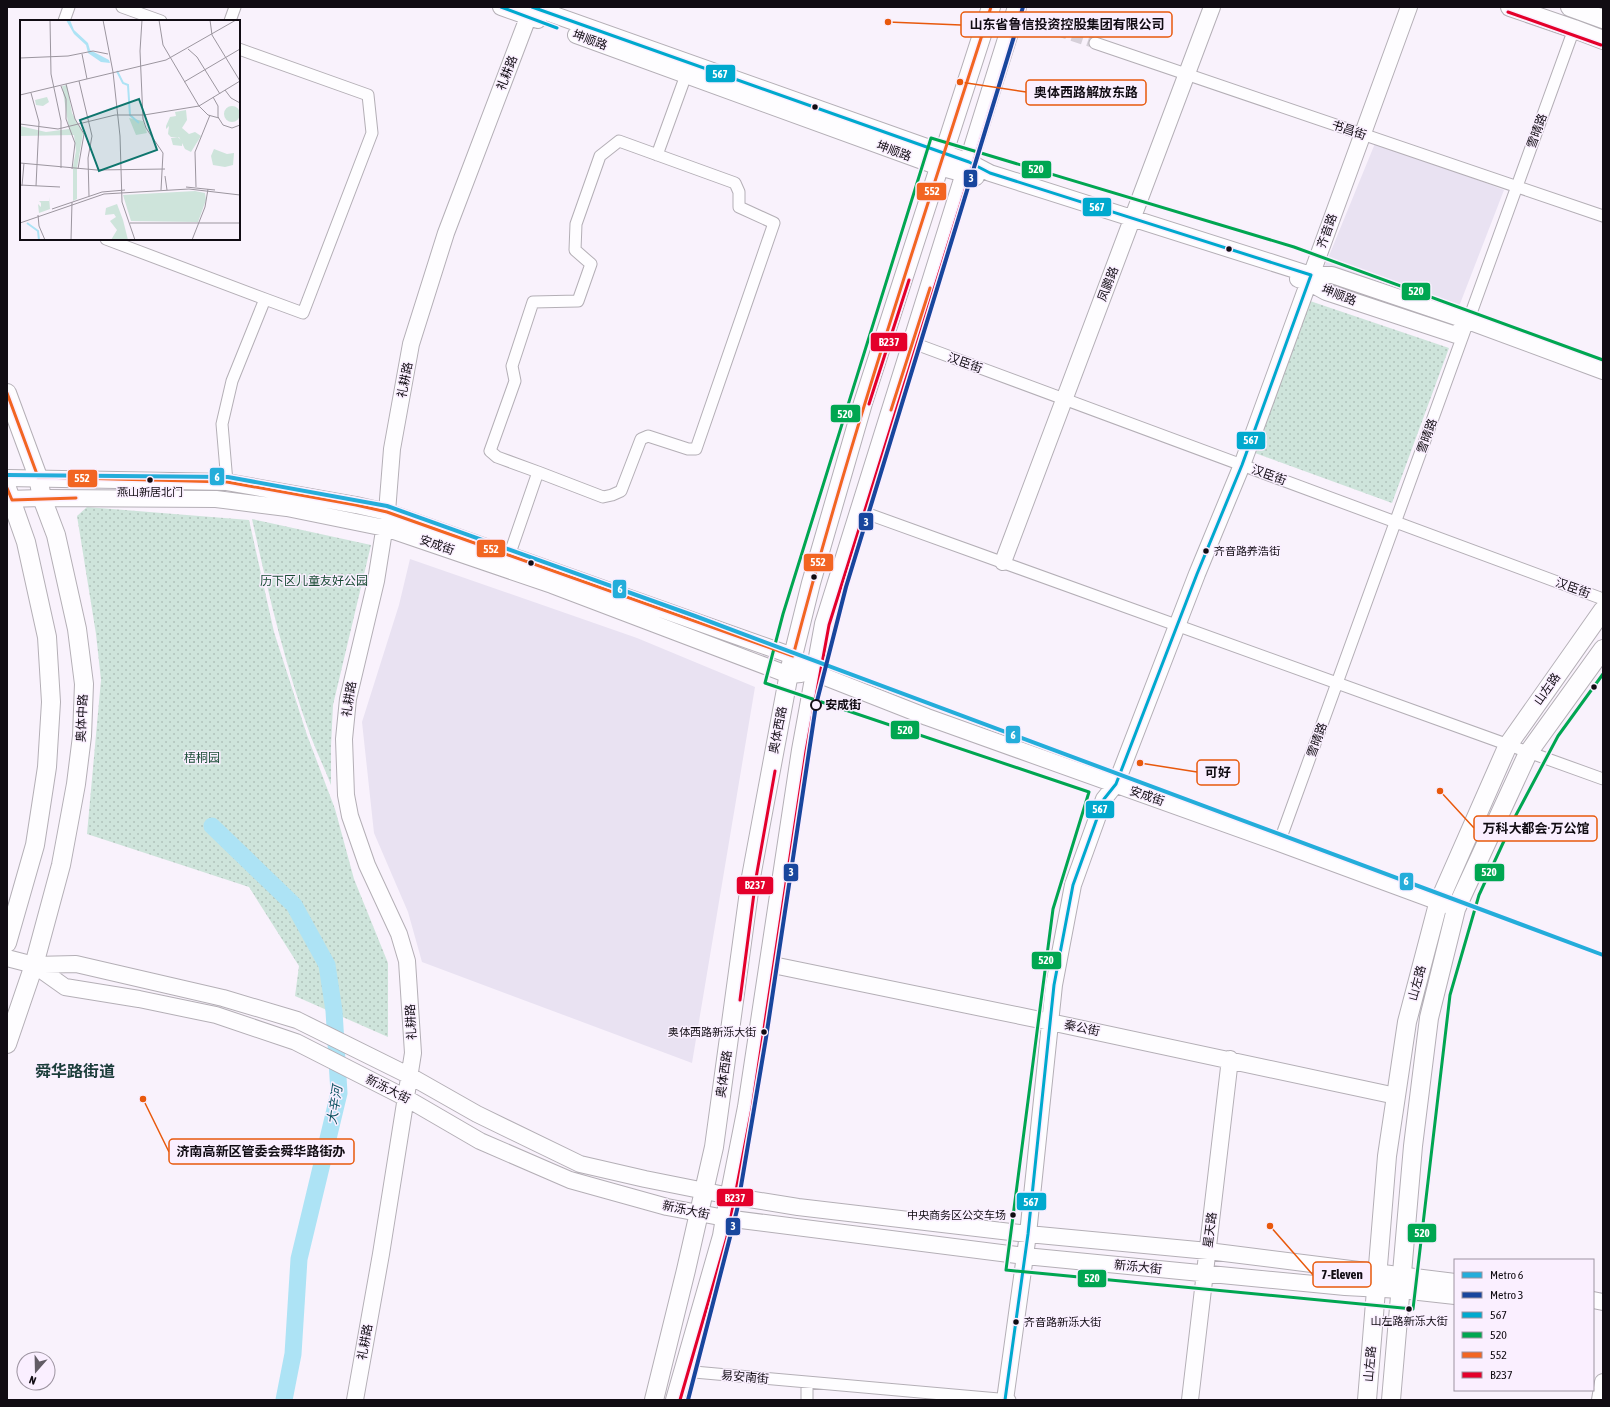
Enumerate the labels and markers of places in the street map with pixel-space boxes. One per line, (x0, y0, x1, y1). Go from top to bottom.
callout: 山东省鲁信投资控股集团有限公司 (961, 12, 1172, 37)
callout: 奥体西路解放东路 (1026, 80, 1146, 105)
unlabelled marker (810, 102, 820, 112)
unlabelled marker (1224, 244, 1234, 254)
marker: 燕山新居北门 (145, 475, 155, 485)
place label: 燕山新居北门 (117, 486, 183, 498)
place label: 齐音路养浩街 (1214, 545, 1280, 557)
marker: 齐音路养浩街 (1201, 546, 1211, 556)
unlabelled marker (526, 558, 536, 568)
unlabelled marker (809, 572, 819, 582)
unlabelled marker (1589, 682, 1599, 692)
place label: 安成街 (825, 698, 861, 712)
marker: 安成街 (810, 699, 822, 711)
callout: 可好 (1197, 760, 1239, 785)
callout: 万科大都会·万公馆 (1474, 816, 1597, 841)
place label: 奥体西路新泺大街 (668, 1026, 756, 1038)
marker: 奥体西路新泺大街 (759, 1027, 769, 1037)
callout: 济南高新区管委会舜华路街办 (169, 1139, 354, 1164)
place label: 中央商务区公交车场 (907, 1209, 1006, 1221)
marker: 中央商务区公交车场 (1008, 1210, 1018, 1220)
callout: 7-Eleven (1313, 1262, 1371, 1287)
marker: 山左路新泺大街 (1404, 1304, 1414, 1314)
place label: 山左路新泺大街 (1371, 1315, 1448, 1327)
place label: 齐音路新泺大街 (1024, 1316, 1101, 1328)
marker: 齐音路新泺大街 (1011, 1317, 1021, 1327)

